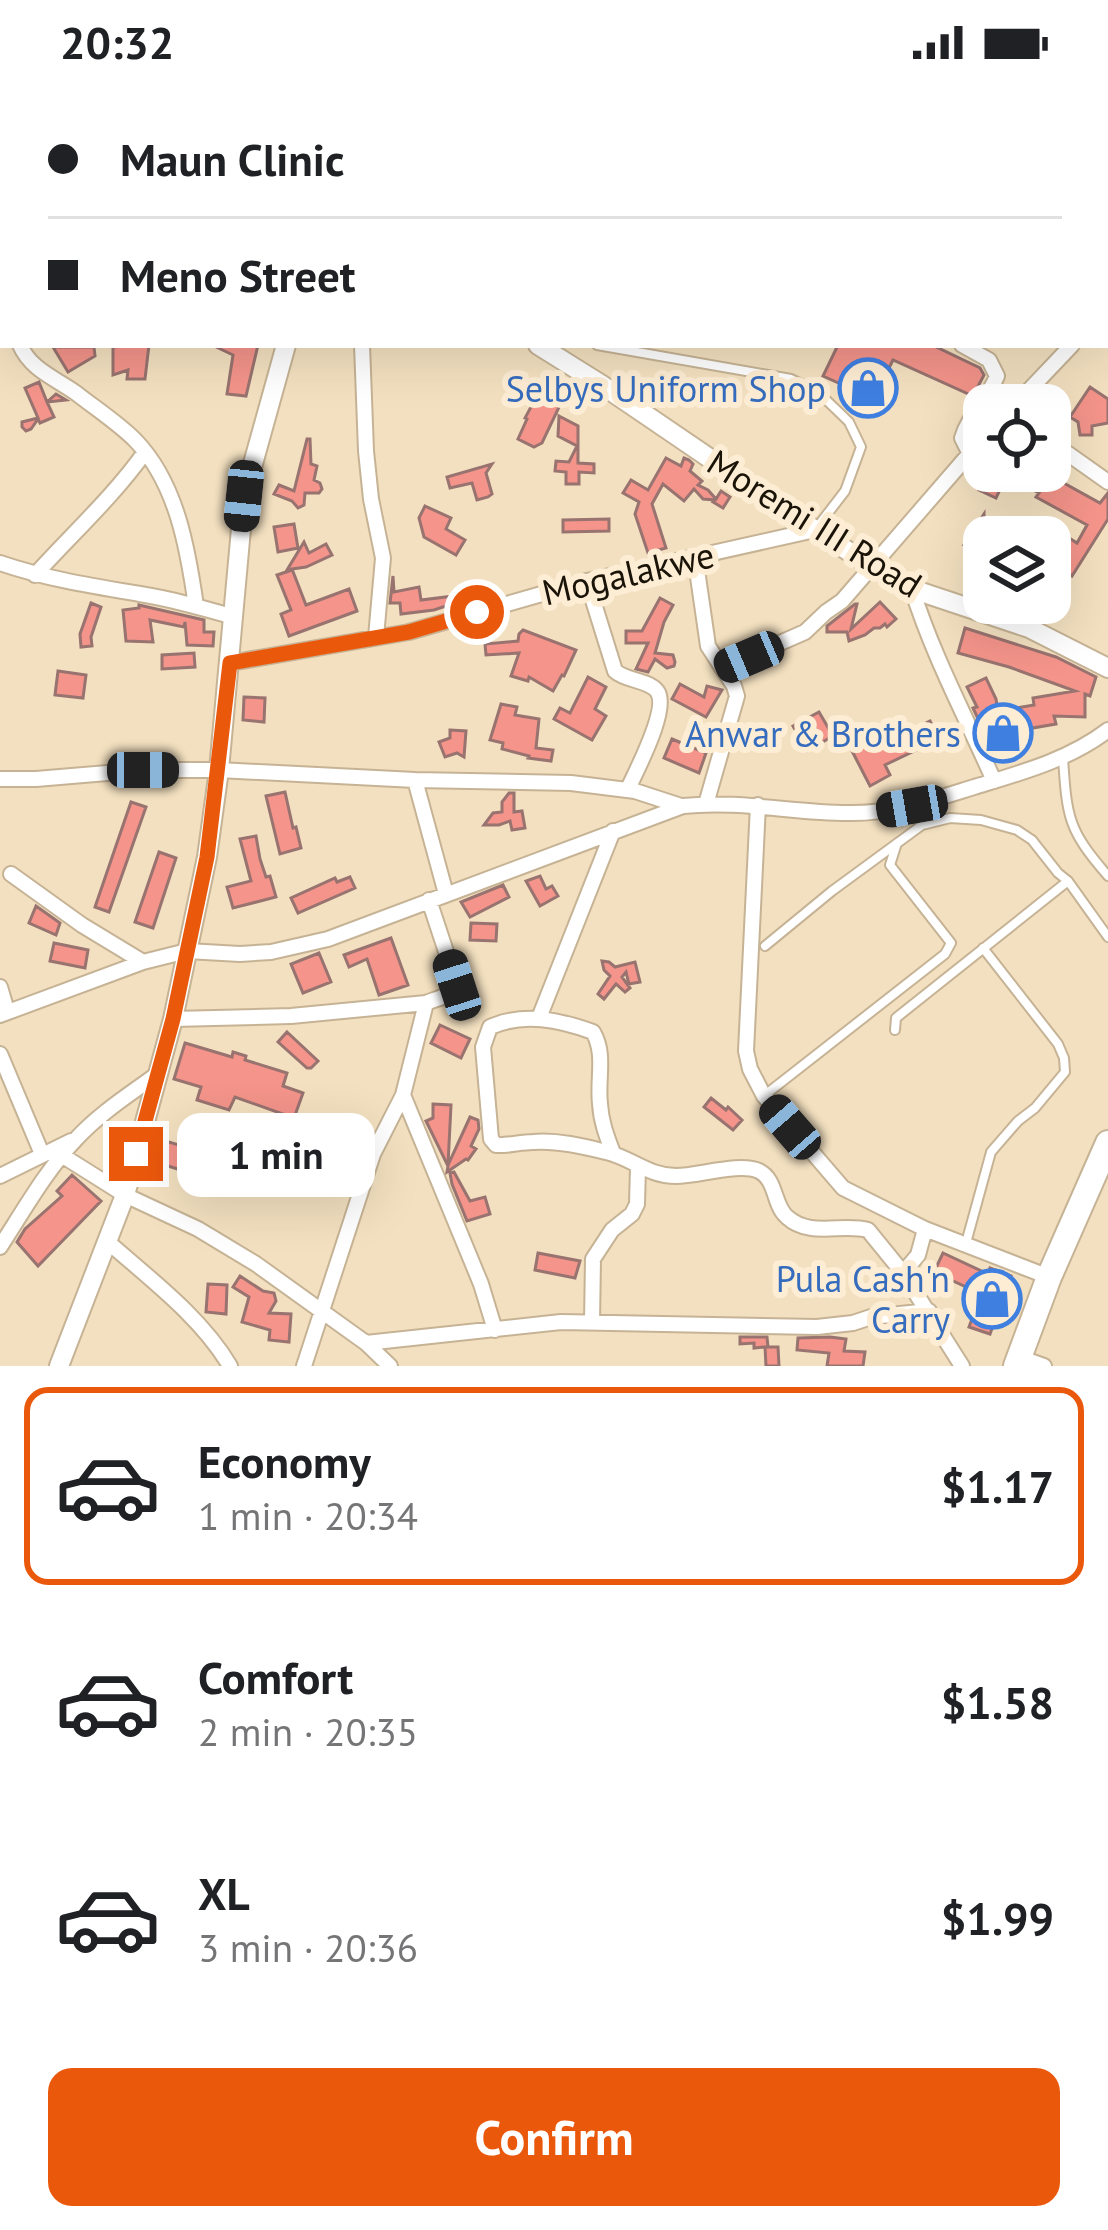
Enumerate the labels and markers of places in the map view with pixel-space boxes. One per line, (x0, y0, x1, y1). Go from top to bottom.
shop icon: Selbys Uniform Shop (837, 357, 899, 419)
place label: Selbys Uniform Shop (506, 365, 826, 412)
shop icon: Anwar & Brothers (972, 702, 1034, 764)
place label: Anwar & Brothers (685, 710, 961, 757)
place label: Pula Cash'n Carry (776, 1255, 950, 1343)
shop icon: Pula Cash'n Carry (961, 1268, 1023, 1330)

